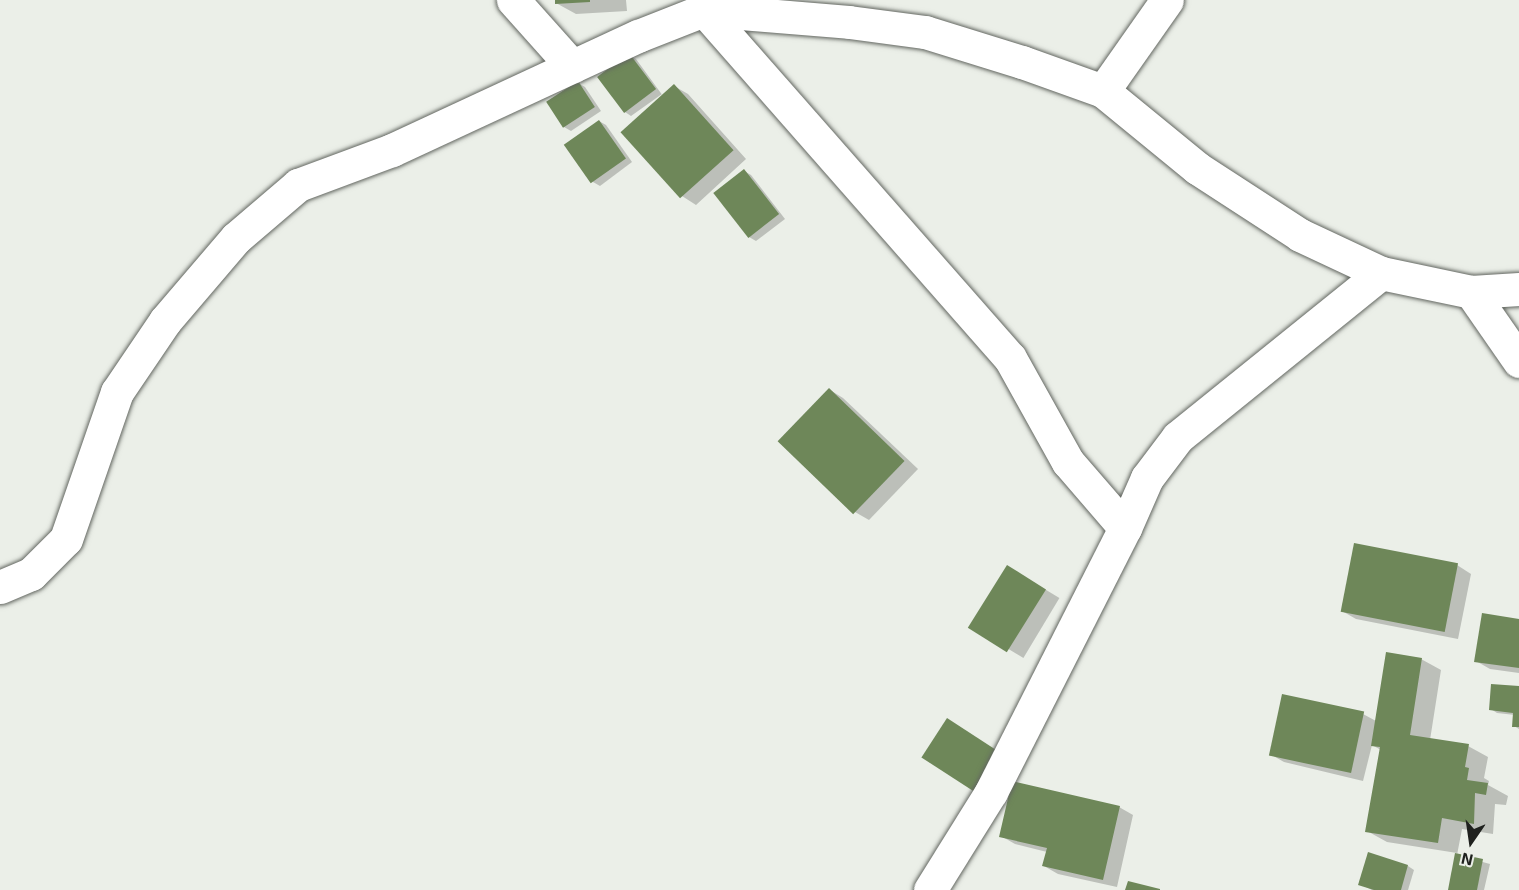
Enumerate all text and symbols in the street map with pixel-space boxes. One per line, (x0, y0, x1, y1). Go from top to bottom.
north arrow (1441, 812, 1501, 872)
text: N (1459, 849, 1475, 871)

